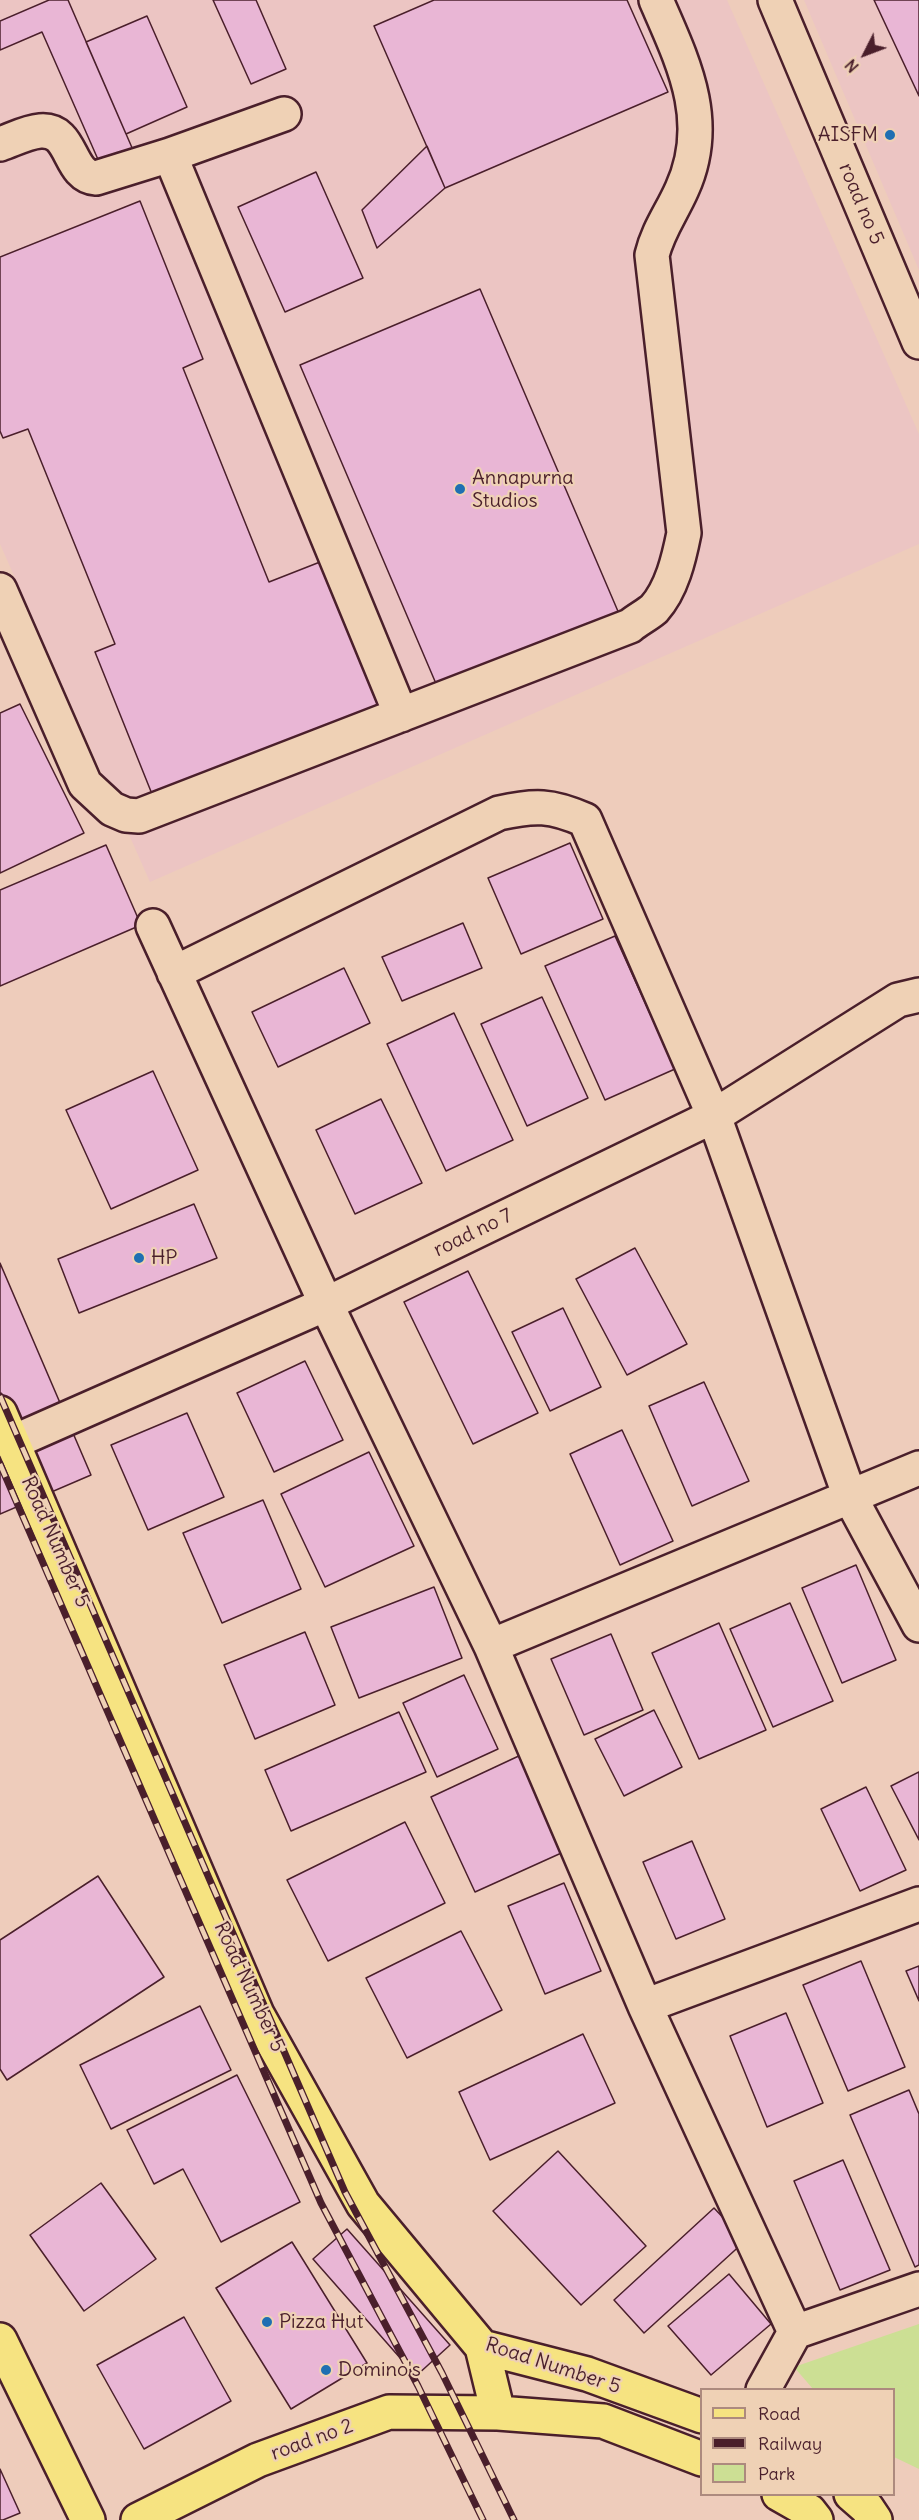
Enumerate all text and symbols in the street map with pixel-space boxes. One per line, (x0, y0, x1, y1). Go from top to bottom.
north arrow (835, 24, 895, 84)
text: N (840, 55, 863, 77)
place label: AISFM (818, 123, 878, 147)
marker: AISFM (883, 128, 897, 142)
street label: road no 5 (833, 160, 889, 248)
place label: Annapurna Studios (472, 466, 574, 513)
marker: Annapurna Studios (453, 482, 467, 496)
street label: road no 7 (430, 1204, 516, 1262)
place label: HP (151, 1246, 177, 1270)
marker: HP (132, 1251, 146, 1265)
street label: Road Number 5 (15, 1473, 95, 1611)
street label: Road Number 5 (208, 1918, 290, 2056)
place label: Pizza Hut (279, 2310, 363, 2334)
marker: Pizza Hut (260, 2315, 274, 2329)
street label: Road Number 5 (482, 2333, 624, 2399)
place label: Domino's (338, 2358, 421, 2382)
marker: Domino's (319, 2363, 333, 2377)
legend (700, 2388, 895, 2496)
text: Road (758, 2402, 800, 2425)
street label: road no 2 (268, 2414, 356, 2466)
text: Railway (758, 2432, 822, 2455)
text: Park (758, 2462, 795, 2485)

